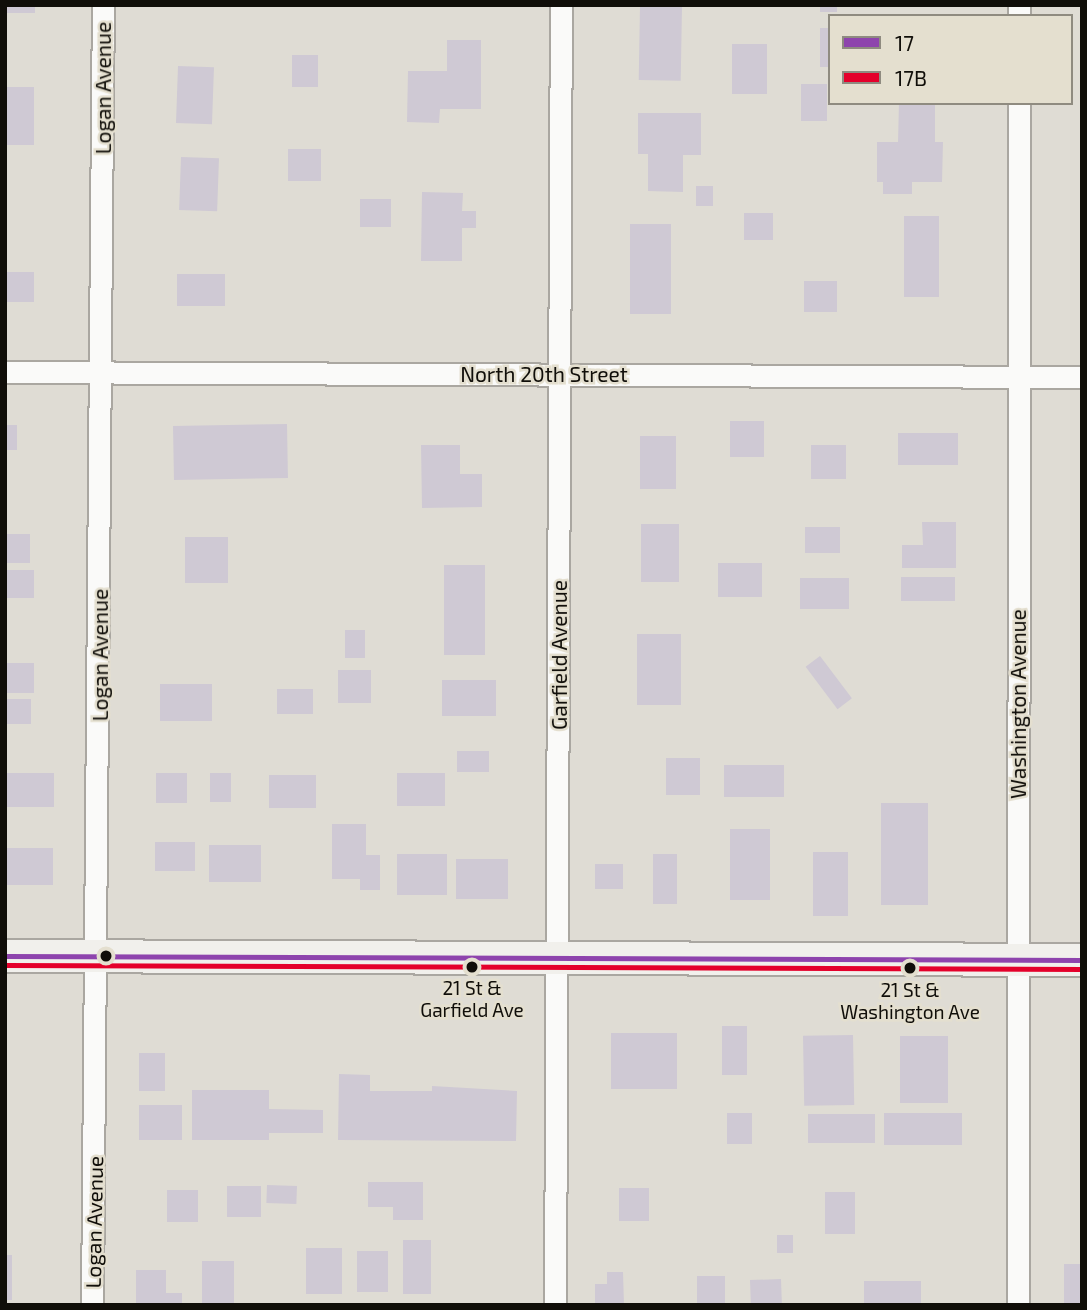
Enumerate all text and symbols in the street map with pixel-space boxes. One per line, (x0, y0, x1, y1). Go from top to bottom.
legend (828, 14, 1073, 105)
street label: Logan Avenue (90, 21, 116, 155)
text: 17 (895, 30, 914, 55)
text: 17B (895, 65, 927, 90)
street label: North 20th Street (460, 361, 628, 387)
street label: Garfield Avenue (546, 580, 572, 730)
street label: Logan Avenue (87, 588, 113, 722)
street label: Washington Avenue (1005, 609, 1031, 799)
unlabelled marker (99, 949, 113, 963)
marker: 21 St & Garfield Ave (465, 960, 479, 974)
marker: 21 St & Washington Ave (903, 961, 917, 975)
place label: 21 St & Garfield Ave (420, 977, 524, 1021)
place label: 21 St & Washington Ave (840, 979, 980, 1023)
street label: Logan Avenue (80, 1155, 108, 1289)

